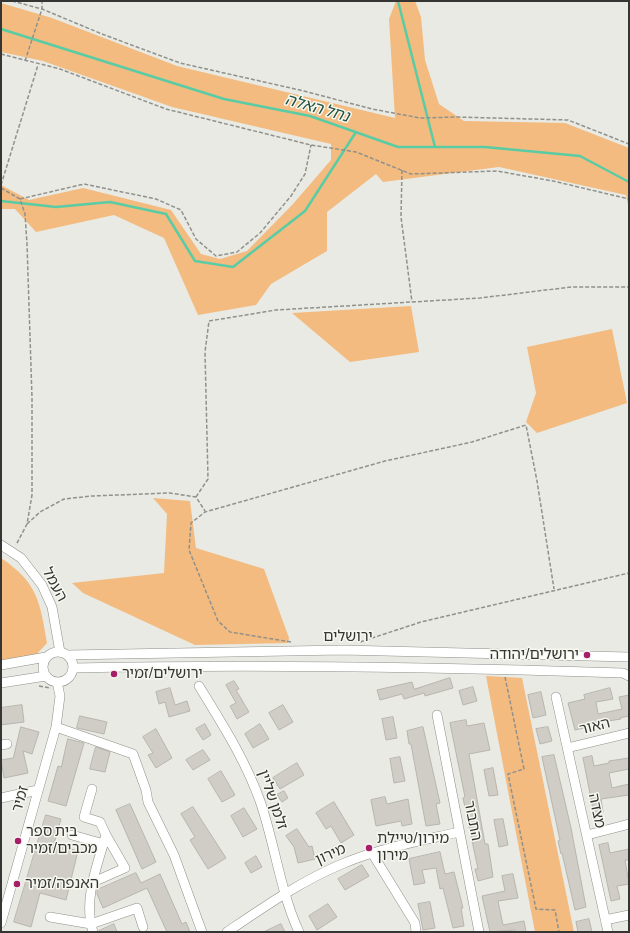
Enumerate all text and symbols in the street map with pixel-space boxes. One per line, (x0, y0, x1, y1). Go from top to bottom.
water label: נחל האלה (283, 91, 351, 127)
street label: העמל (38, 565, 70, 605)
street label: ירושלים (323, 628, 373, 646)
place label: ירושלים/יהודה (490, 646, 579, 664)
marker: ירושלים/יהודה (582, 650, 592, 660)
place label: ירושלים/זמיר (122, 665, 203, 683)
marker: ירושלים/זמיר (109, 669, 119, 679)
street label: האור (578, 715, 612, 739)
street label: זלמן שליין (253, 767, 291, 833)
street label: זמיר (9, 784, 33, 814)
street label: מצדה (584, 792, 608, 830)
street label: התבור (459, 799, 485, 843)
place label: בית ספר מכבים/זמיר (26, 823, 97, 858)
place label: מירון/טיילת מירון (377, 830, 449, 865)
marker: בית ספר מכבים/זמיר (13, 836, 23, 846)
street label: מירון (313, 840, 349, 870)
marker: מירון/טיילת מירון (364, 843, 374, 853)
place label: האנפה/זמיר (25, 875, 99, 893)
marker: האנפה/זמיר (12, 879, 22, 889)

